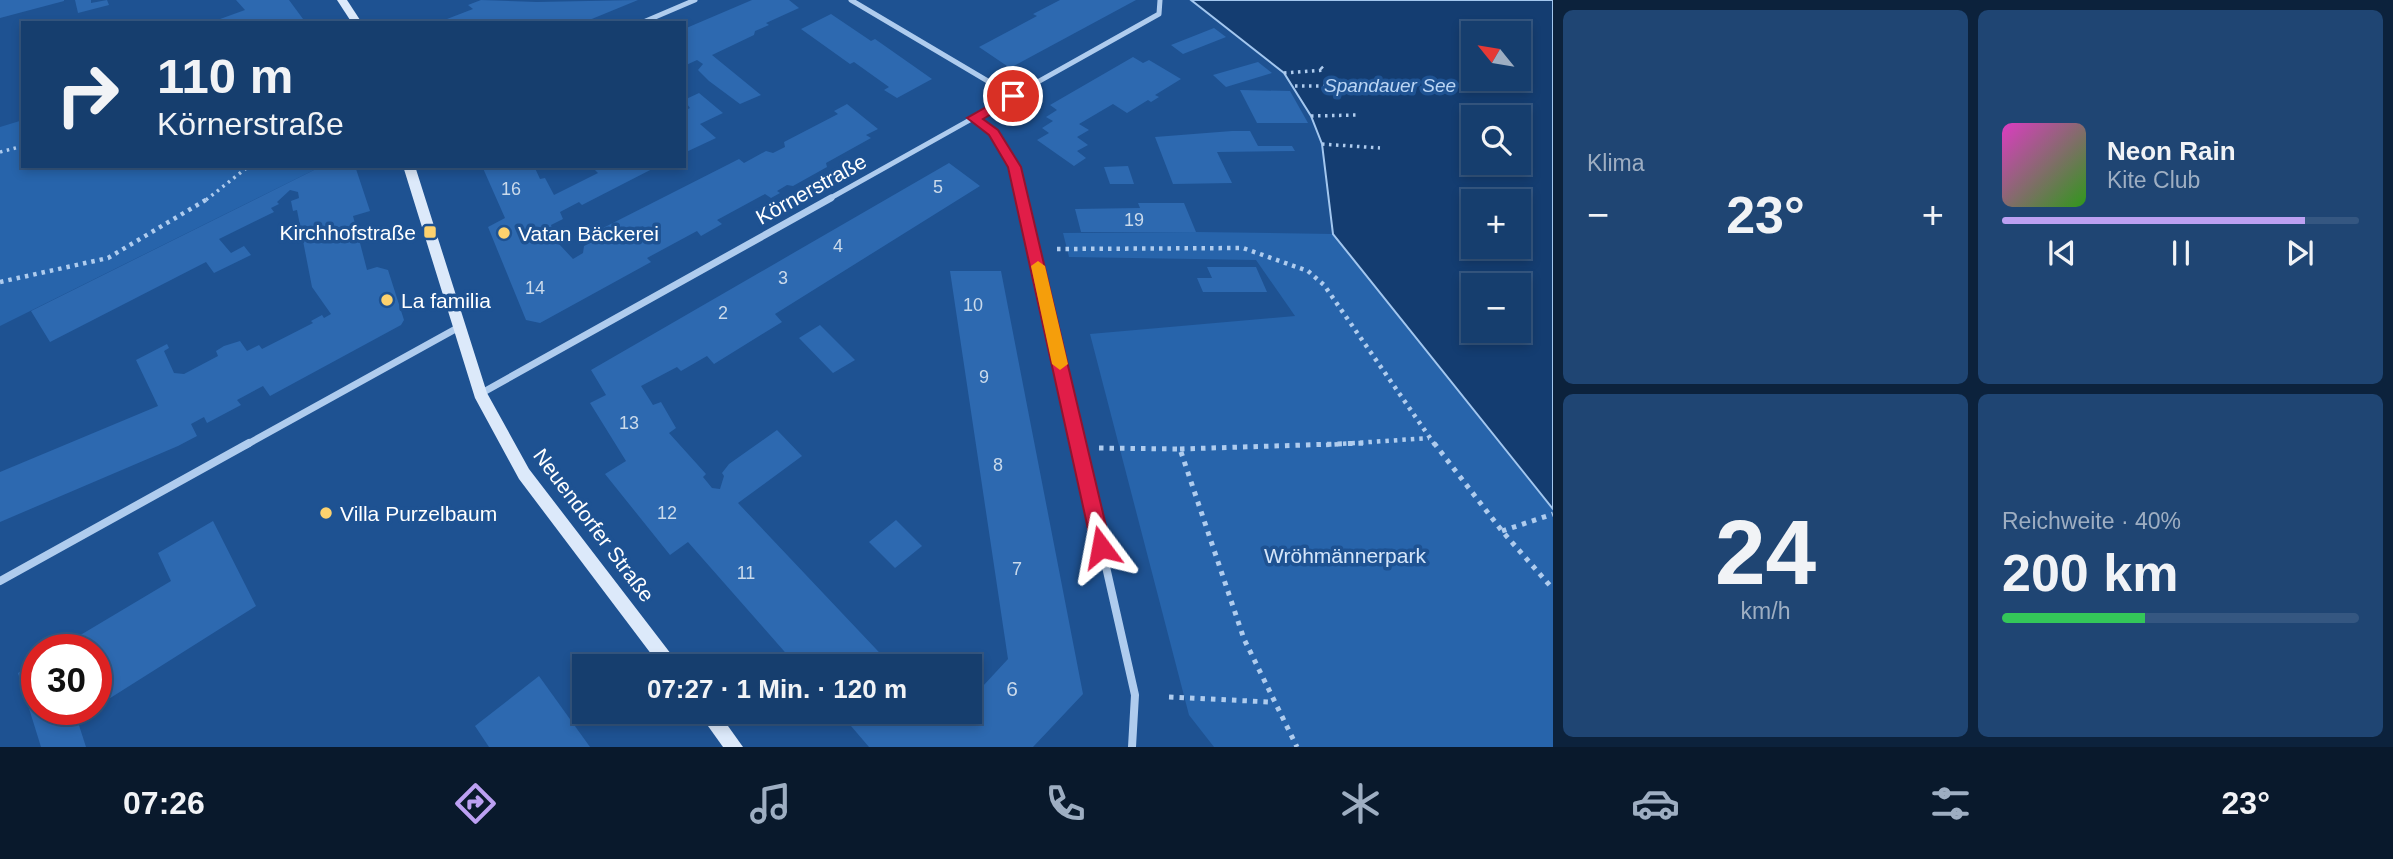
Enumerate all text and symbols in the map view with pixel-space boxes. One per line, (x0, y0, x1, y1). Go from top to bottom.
north arrow (1461, 21, 1531, 91)
map controls (1461, 21, 1531, 343)
icon: right (42, 49, 133, 140)
text: 110 m (157, 49, 293, 103)
pin (983, 66, 1043, 126)
water label: Spandauer See (1324, 75, 1456, 96)
icon: arrive (994, 77, 1032, 115)
button: search (1461, 105, 1531, 175)
text: Körnerstraße (157, 106, 344, 142)
text: Neon Rain (2107, 136, 2236, 166)
street label: Körnerstraße (752, 149, 870, 229)
text: Klima (1587, 150, 1645, 176)
text: Kite Club (2107, 167, 2200, 193)
house number: 5 (933, 177, 943, 197)
house number: 16 (501, 179, 521, 199)
text: 23° (1726, 186, 1805, 244)
button: + (1461, 189, 1531, 259)
text: − (1587, 194, 1609, 236)
text: + (1922, 194, 1944, 236)
house number: 19 (1124, 210, 1144, 230)
place label: Kirchhofstraße (279, 221, 416, 244)
place label: Vatan Bäckerei (518, 222, 659, 245)
marker: Kirchhofstraße (422, 224, 438, 240)
marker: Vatan Bäckerei (496, 225, 512, 241)
icon: previous (2043, 234, 2081, 272)
icon: pause (2162, 234, 2200, 272)
icon: next (2281, 234, 2319, 272)
house number: 4 (833, 236, 843, 256)
house number: 3 (778, 268, 788, 288)
button: − (1461, 273, 1531, 343)
house number: 14 (525, 278, 545, 298)
place label: La familia (401, 289, 491, 312)
marker: La familia (379, 292, 395, 308)
house number: 10 (963, 295, 983, 315)
house number: 2 (718, 303, 728, 323)
house number: 9 (979, 367, 989, 387)
house number: 13 (619, 413, 639, 433)
street label: Neuendorfer Straße (529, 444, 659, 606)
house number: 8 (993, 455, 1003, 475)
place label: Villa Purzelbaum (340, 502, 497, 525)
text: 24 (1715, 502, 1816, 603)
house number: 12 (657, 503, 677, 523)
marker: Villa Purzelbaum (318, 505, 334, 521)
text: Reichweite · 40% (2002, 508, 2181, 534)
position arrow (1064, 510, 1138, 584)
park label: Wröhmännerpark (1264, 544, 1426, 567)
text: 200 km (2002, 544, 2178, 602)
house number: 7 (1012, 559, 1022, 579)
house number: 11 (737, 563, 755, 583)
text: km/h (1741, 598, 1790, 624)
speed limit sign: 30 (21, 634, 112, 725)
text: 07:27 · 1 Min. · 120 m (647, 674, 907, 704)
house number: 6 (1006, 677, 1018, 700)
icon: directions (451, 779, 500, 828)
icon: music (746, 779, 795, 828)
icon: phone (1041, 779, 1090, 828)
icon: climate (1336, 779, 1385, 828)
icon: car (1631, 779, 1680, 828)
icon: filters (1926, 779, 1975, 828)
text: 07:26 (123, 785, 205, 821)
text: 23° (2222, 785, 2270, 821)

